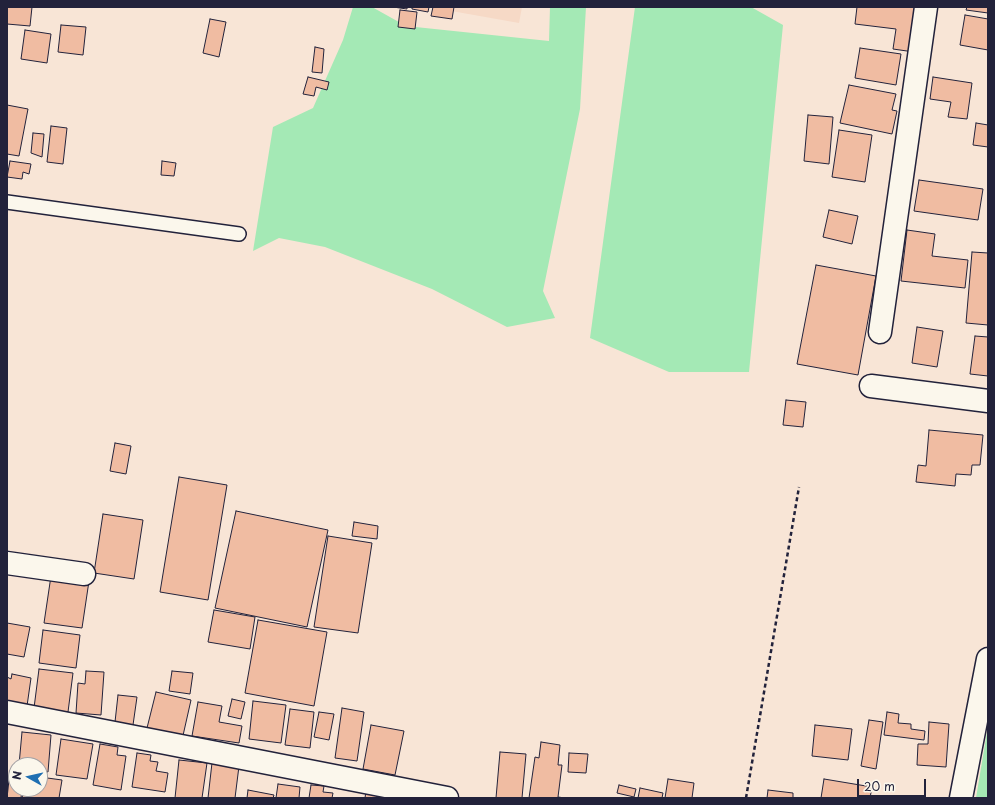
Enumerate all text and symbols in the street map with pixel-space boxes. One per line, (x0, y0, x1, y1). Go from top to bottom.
north arrow (8, 757, 48, 797)
text: N (8, 770, 26, 781)
scale bar (859, 771, 928, 797)
text: 20 m (864, 777, 895, 795)

